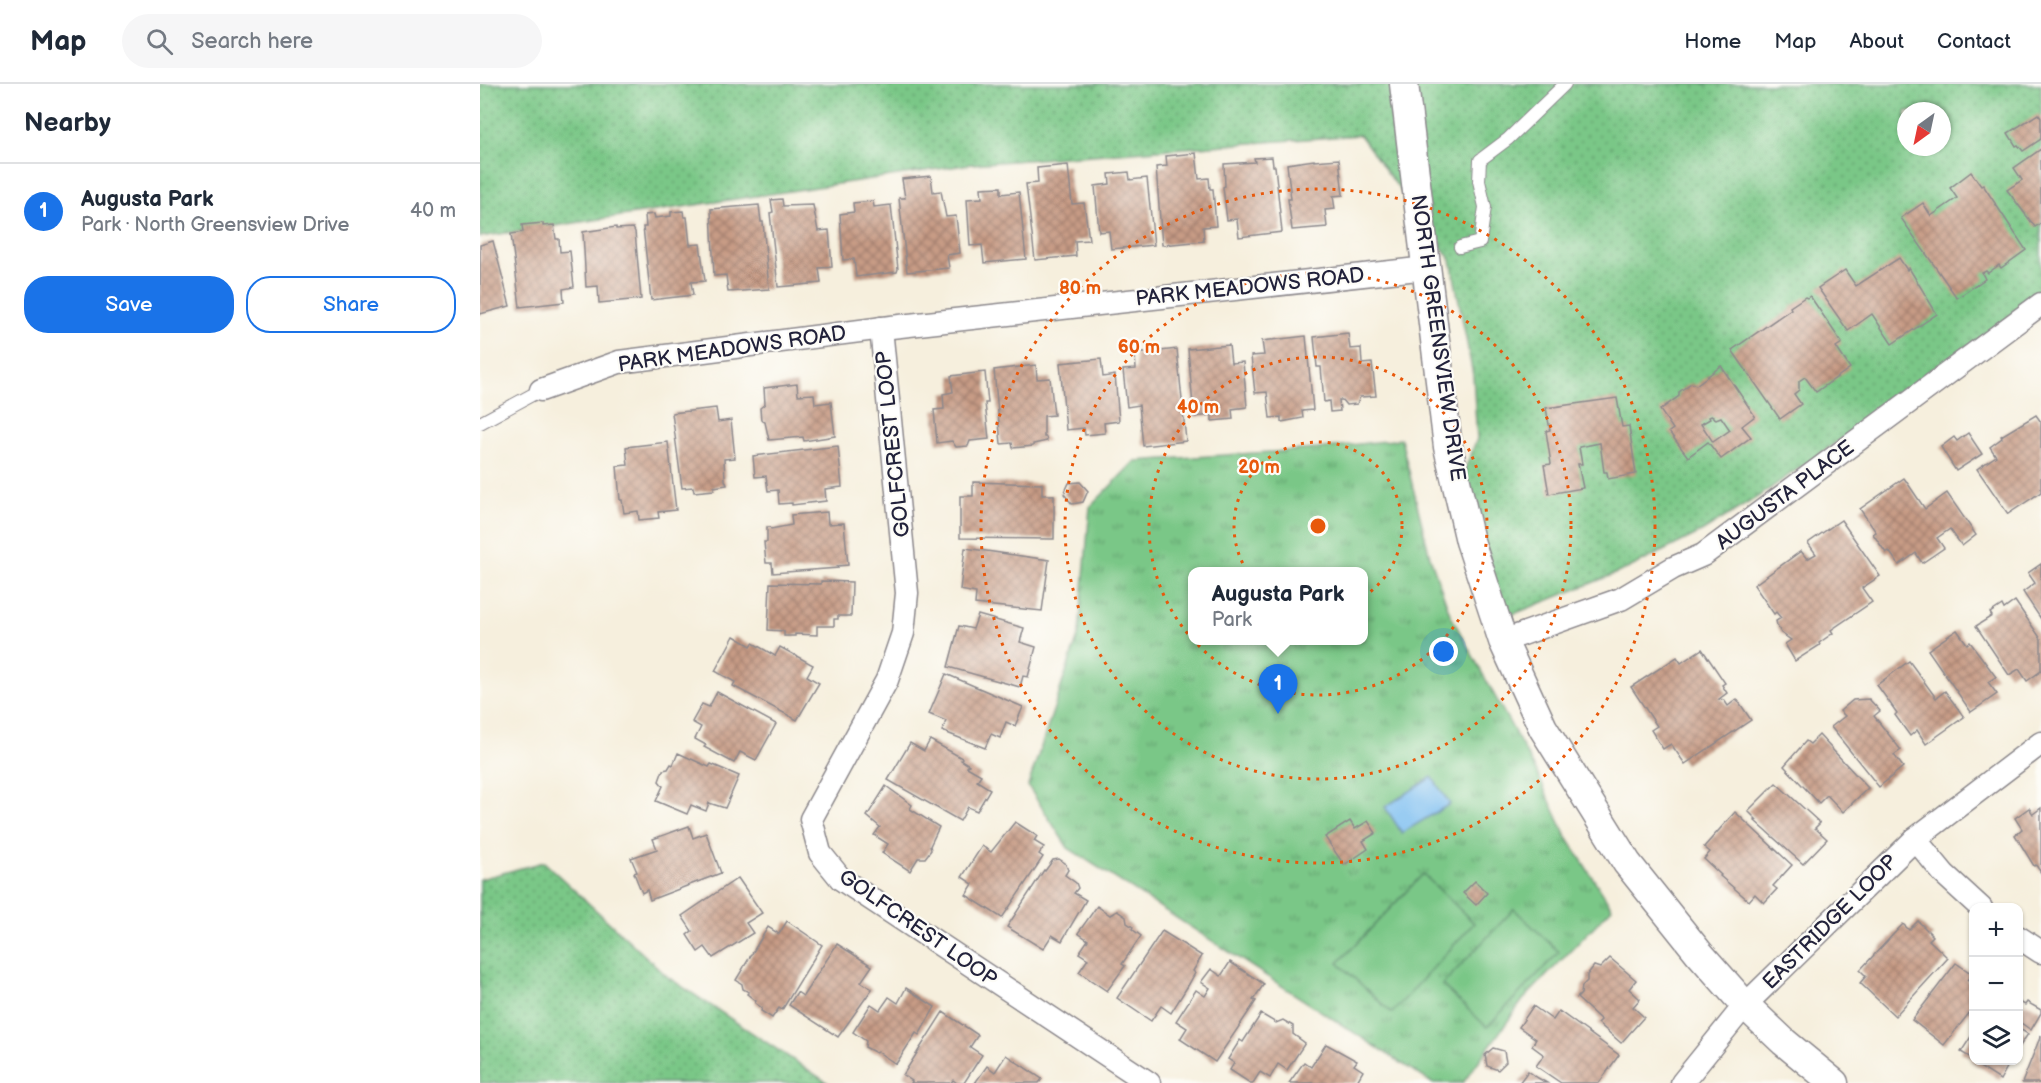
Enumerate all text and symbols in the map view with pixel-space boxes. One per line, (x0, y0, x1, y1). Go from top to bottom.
search box (122, 14, 542, 68)
text: Map (30, 25, 86, 58)
icon: search (143, 25, 176, 58)
text: Search here (191, 28, 313, 55)
text: Home (1684, 29, 1741, 54)
text: Map (1774, 29, 1816, 54)
text: About (1849, 29, 1904, 54)
text: Contact (1937, 29, 2011, 54)
north arrow (1897, 102, 1951, 156)
text: Nearby (24, 108, 111, 139)
text: Augusta Park (81, 186, 214, 213)
street label: NORTH GREENSVIEW DRIVE (1406, 193, 1470, 483)
text: 1 (39, 199, 48, 223)
text: 40 m (410, 199, 456, 223)
text: Park · North Greensview Drive (81, 213, 349, 237)
street label: PARK MEADOWS ROAD (1134, 263, 1366, 311)
button: Save (24, 276, 234, 333)
button: Share (246, 276, 456, 333)
text: 80 m (1059, 278, 1101, 299)
street label: PARK MEADOWS ROAD (616, 321, 848, 377)
text: 60 m (1118, 337, 1160, 358)
street label: GOLFCREST LOOP (871, 350, 915, 538)
text: 40 m (1177, 397, 1219, 418)
street label: AUGUSTA PLACE (1711, 435, 1859, 555)
text: 20 m (1238, 457, 1280, 478)
centre of rings (1308, 516, 1328, 536)
popup (1188, 567, 1368, 645)
text: Augusta Park (1212, 581, 1344, 608)
text: Park (1212, 608, 1252, 632)
your location (1429, 637, 1458, 666)
pin: 1 (1258, 664, 1298, 714)
street label: EASTRIDGE LOOP (1758, 850, 1902, 994)
street label: GOLFCREST LOOP (834, 864, 1002, 992)
map controls (1969, 903, 2023, 1065)
button: + (1969, 903, 2023, 957)
button: − (1969, 957, 2023, 1011)
button: layers (1969, 1011, 2023, 1065)

